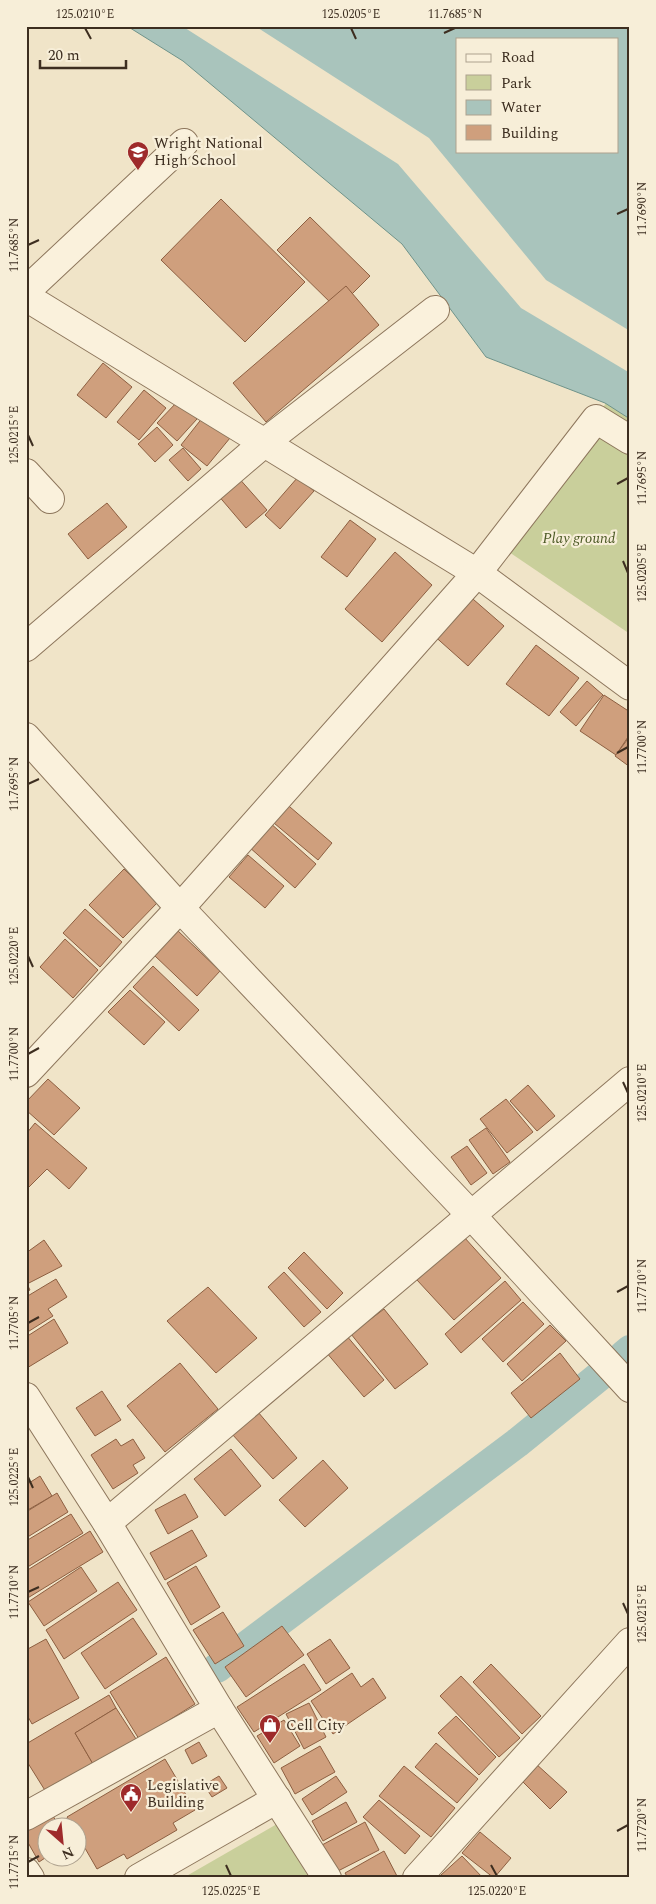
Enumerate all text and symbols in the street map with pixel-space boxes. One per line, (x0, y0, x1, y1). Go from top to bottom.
text: 125.0210°E (56, 5, 114, 24)
text: 125.0205°E (322, 5, 380, 24)
text: 11.7685°N (428, 5, 482, 24)
scale bar (40, 38, 126, 70)
legend (456, 38, 618, 152)
text: 20 m (48, 44, 80, 67)
text: Road (501, 46, 535, 69)
text: Park (501, 72, 532, 95)
text: Water (501, 96, 541, 119)
text: Building (501, 122, 558, 145)
place label: Wright National High School (154, 132, 263, 172)
school or university icon: Wright National High School (126, 140, 150, 171)
text: 11.7690°N (633, 182, 652, 236)
text: 11.7685°N (5, 218, 24, 272)
text: 125.0215°E (5, 406, 24, 464)
text: 11.7695°N (633, 451, 652, 505)
park label: Play ground (542, 527, 616, 550)
text: 125.0205°E (633, 544, 652, 602)
text: 11.7700°N (633, 720, 652, 774)
text: 11.7695°N (5, 757, 24, 811)
text: 125.0220°E (5, 927, 24, 985)
text: 11.7700°N (5, 1027, 24, 1081)
text: 125.0210°E (633, 1064, 652, 1122)
text: 11.7710°N (633, 1259, 652, 1313)
text: 11.7705°N (5, 1296, 24, 1350)
text: 125.0225°E (5, 1448, 24, 1506)
text: 11.7710°N (5, 1565, 24, 1619)
text: 125.0215°E (633, 1585, 652, 1643)
shop icon: Cell City (258, 1713, 282, 1744)
place label: Cell City (286, 1714, 346, 1737)
place label: Legislative Building (147, 1774, 219, 1814)
public building icon: Legislative Building (119, 1782, 143, 1813)
text: 11.7720°N (633, 1798, 652, 1852)
north arrow (38, 1816, 88, 1866)
text: 11.7715°N (5, 1835, 24, 1889)
text: N (58, 1841, 78, 1865)
text: 125.0225°E (202, 1882, 260, 1901)
text: 125.0220°E (468, 1882, 526, 1901)

